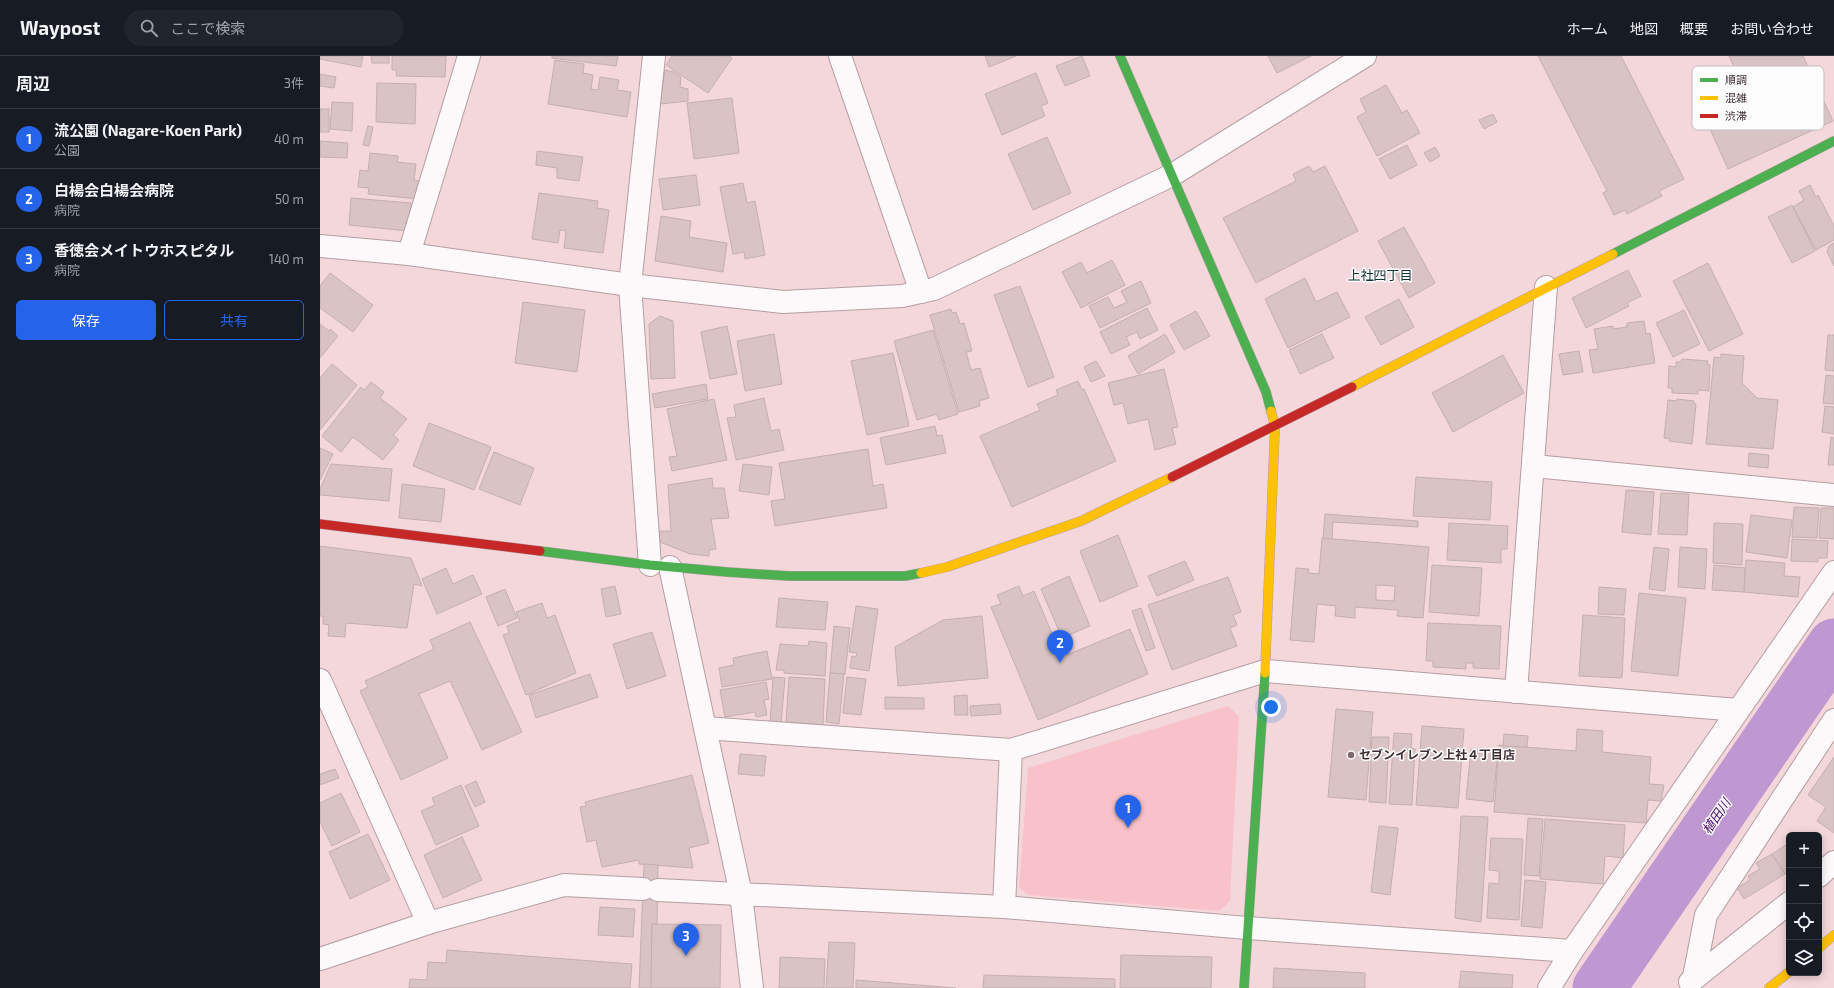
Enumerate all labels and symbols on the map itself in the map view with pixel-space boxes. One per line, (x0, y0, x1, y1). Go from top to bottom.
legend (1692, 66, 1824, 130)
text: 順調 (1725, 73, 1747, 86)
text: 混雑 (1725, 91, 1747, 104)
text: 渋滞 (1725, 109, 1747, 122)
district label: 上社四丁目 (1347, 267, 1413, 283)
pin: 2 (1047, 630, 1073, 663)
your location (1261, 697, 1281, 717)
place label: セブンイレブン上社４丁目店 (1359, 747, 1515, 761)
marker: セブンイレブン上社４丁目店 (1346, 750, 1356, 760)
water label: 植田川 (1698, 794, 1735, 837)
pin: 1 (1115, 795, 1141, 828)
pin: 3 (673, 923, 699, 956)

